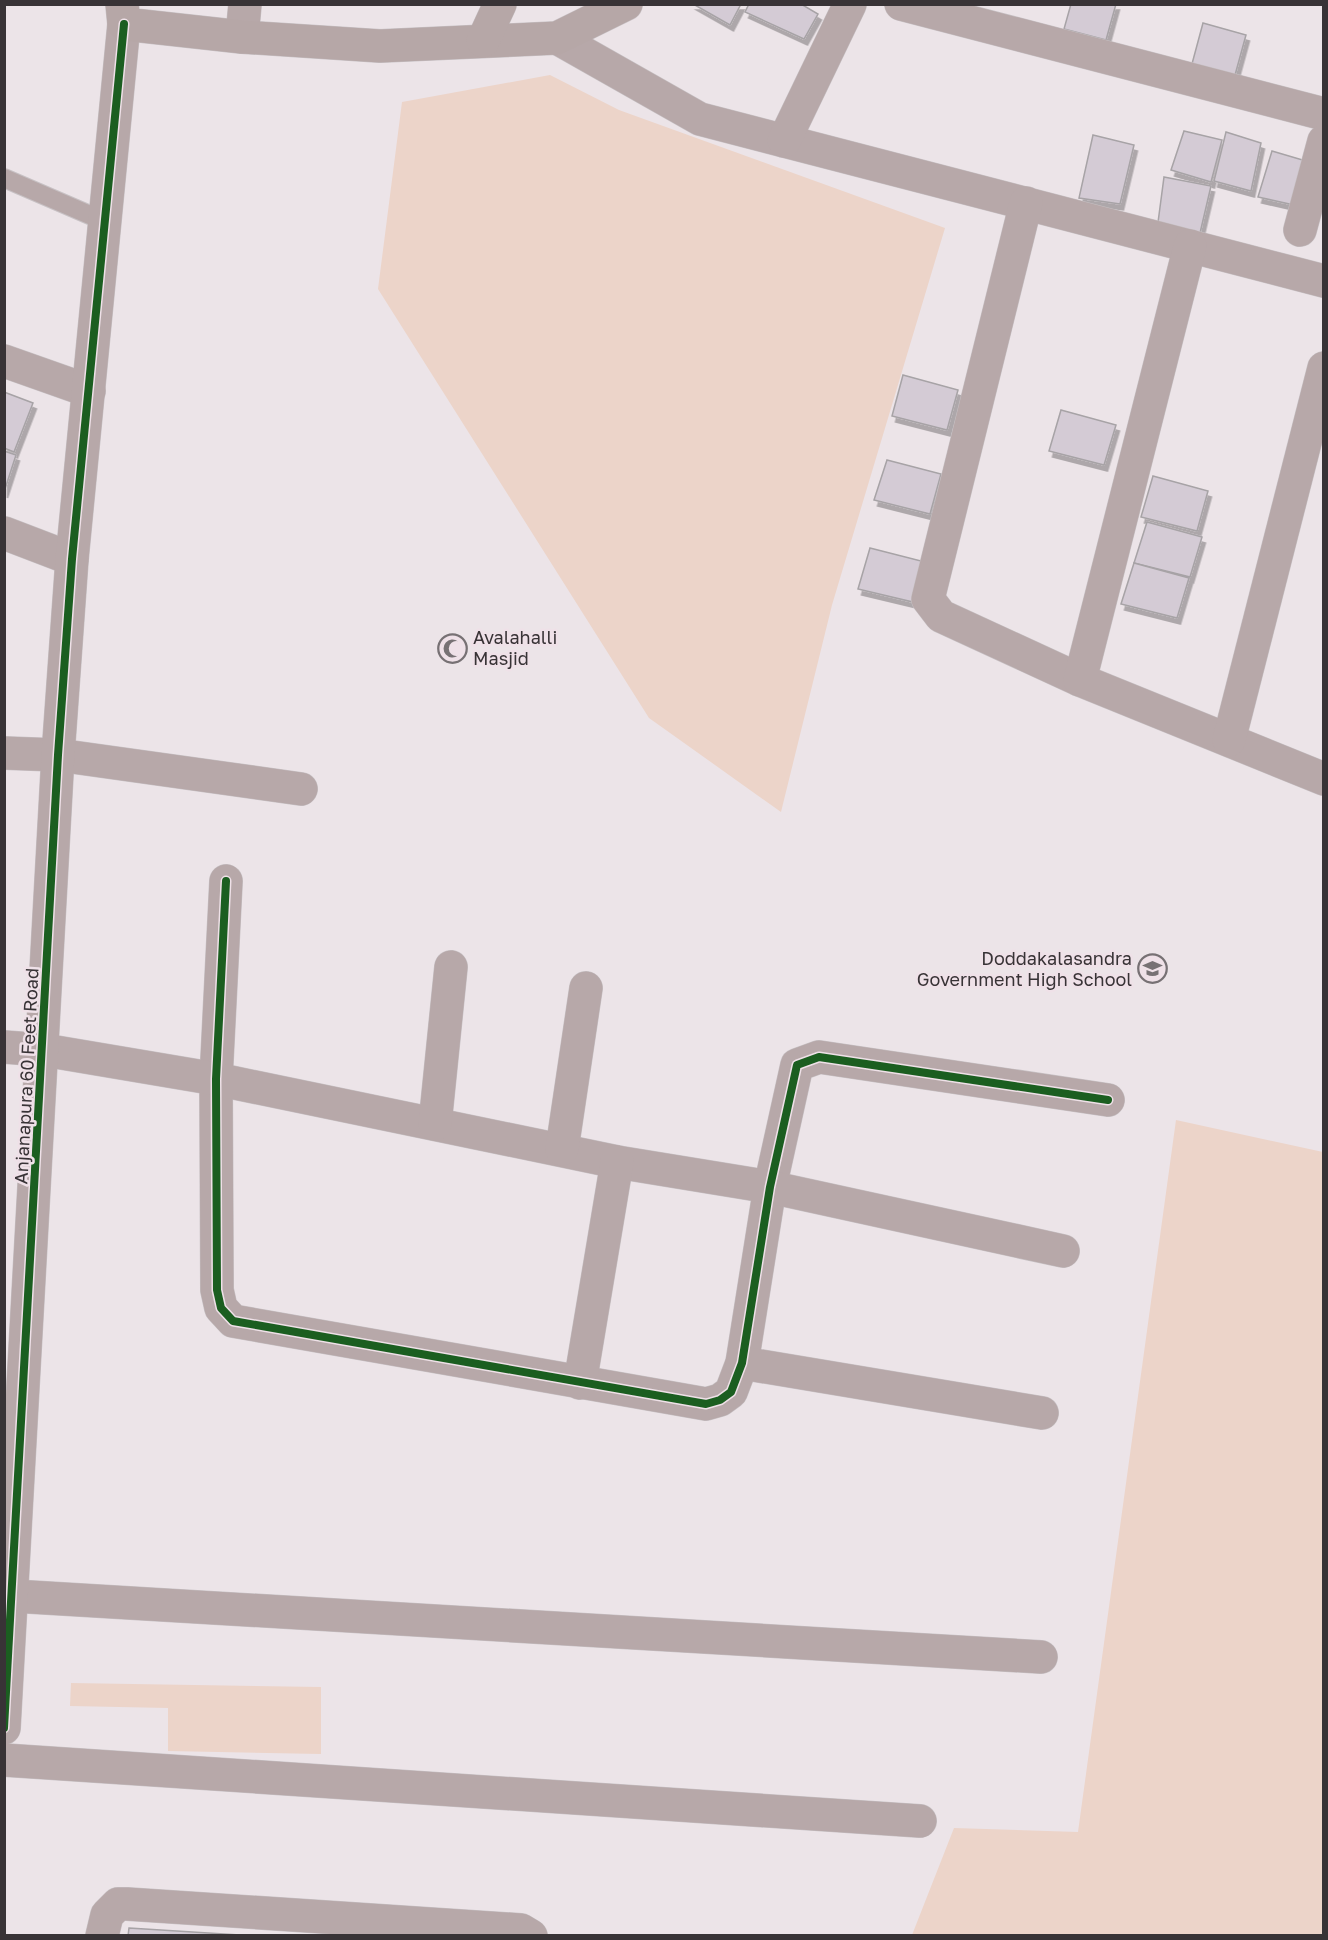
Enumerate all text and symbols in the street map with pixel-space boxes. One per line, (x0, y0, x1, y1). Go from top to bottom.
place label: Avalahalli Masjid (473, 626, 557, 669)
mosque icon: Avalahalli Masjid (436, 632, 468, 664)
place label: Doddakalasandra Government High School (917, 947, 1132, 990)
school or university icon: Doddakalasandra Government High School (1137, 953, 1169, 985)
street label: Anjanapura 60 Feet Road (9, 967, 43, 1185)

